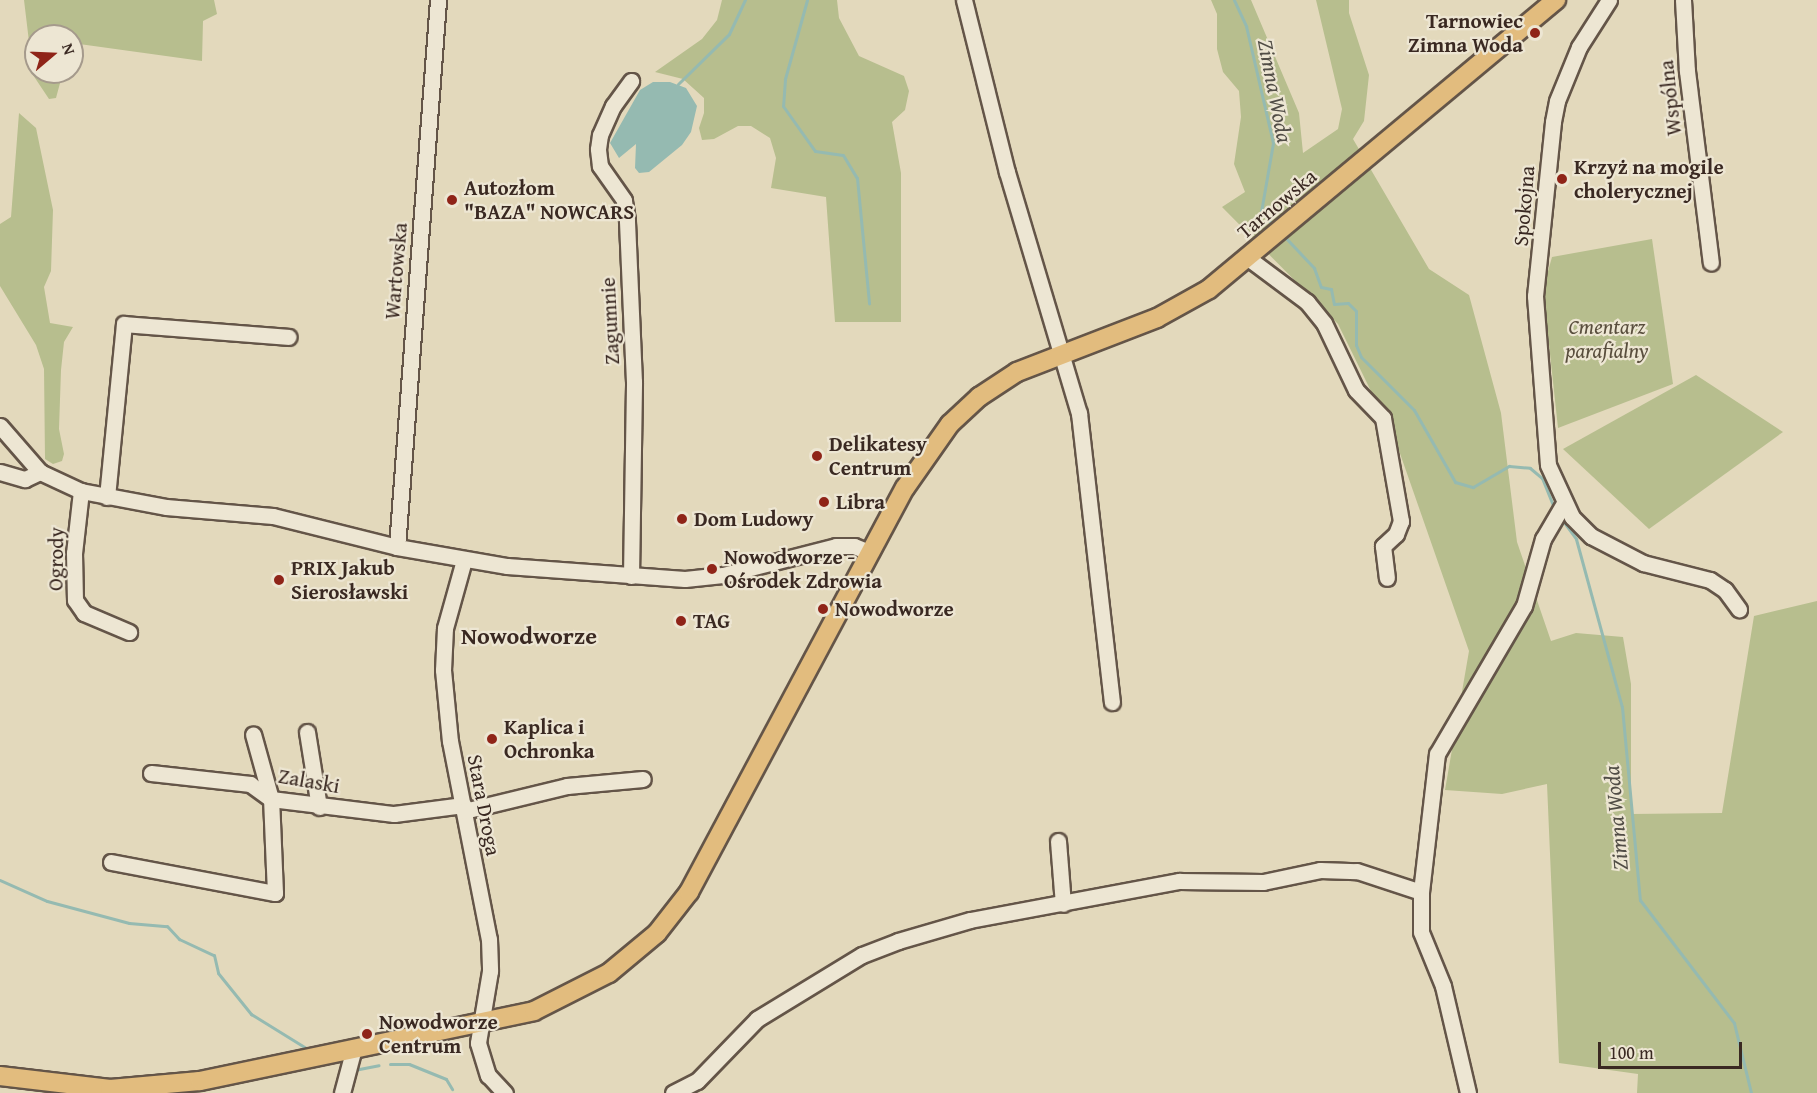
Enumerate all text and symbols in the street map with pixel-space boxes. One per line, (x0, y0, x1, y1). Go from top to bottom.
place label: Tarnowiec Zimna Woda (1408, 8, 1523, 58)
north arrow (24, 24, 84, 84)
marker: Tarnowiec Zimna Woda (1528, 26, 1542, 40)
water label: Zimna Woda (1252, 37, 1298, 145)
text: N (56, 40, 82, 58)
street label: Wspólna (1654, 59, 1686, 137)
place label: Krzyż na mogile cholerycznej (1574, 154, 1724, 204)
street label: Tarnowska (1232, 164, 1322, 244)
street label: Spokojna (1508, 165, 1540, 247)
marker: Krzyż na mogile cholerycznej (1555, 172, 1569, 186)
place label: Autozłom "BAZA" NOWCARS (464, 175, 634, 225)
marker: Autozłom "BAZA" NOWCARS (445, 193, 459, 207)
street label: Wartowska (379, 221, 413, 321)
street label: Zagumnie (595, 277, 625, 365)
park label: Cmentarz parafialny (1566, 314, 1648, 364)
place label: Delikatesy Centrum (829, 431, 927, 481)
marker: Delikatesy Centrum (810, 449, 824, 463)
place label: Libra (836, 489, 885, 515)
marker: Libra (817, 495, 831, 509)
place label: Dom Ludowy (694, 506, 813, 532)
marker: Dom Ludowy (675, 512, 689, 526)
street label: Ogrody (43, 527, 69, 591)
place label: Nowodworze - Ośrodek Zdrowia (724, 544, 882, 594)
place label: PRIX Jakub Sierosławski (291, 555, 408, 605)
marker: Nowodworze - Ośrodek Zdrowia (705, 562, 719, 576)
marker: PRIX Jakub Sierosławski (272, 573, 286, 587)
place label: Nowodworze (835, 596, 954, 622)
marker: Nowodworze (816, 602, 830, 616)
place label: TAG (693, 608, 730, 634)
marker: TAG (674, 614, 688, 628)
district label: Nowodworze (461, 622, 597, 650)
place label: Kaplica i Ochronka (504, 714, 595, 764)
marker: Kaplica i Ochronka (485, 732, 499, 746)
street label: Stara Droga (462, 752, 506, 858)
street label: Zalaski (276, 763, 342, 799)
water label: Zimna Woda (1598, 764, 1634, 872)
place label: Nowodworze Centrum (379, 1009, 498, 1059)
marker: Nowodworze Centrum (360, 1027, 374, 1041)
scale bar (1601, 1030, 1745, 1068)
text: 100 m (1609, 1039, 1654, 1066)

